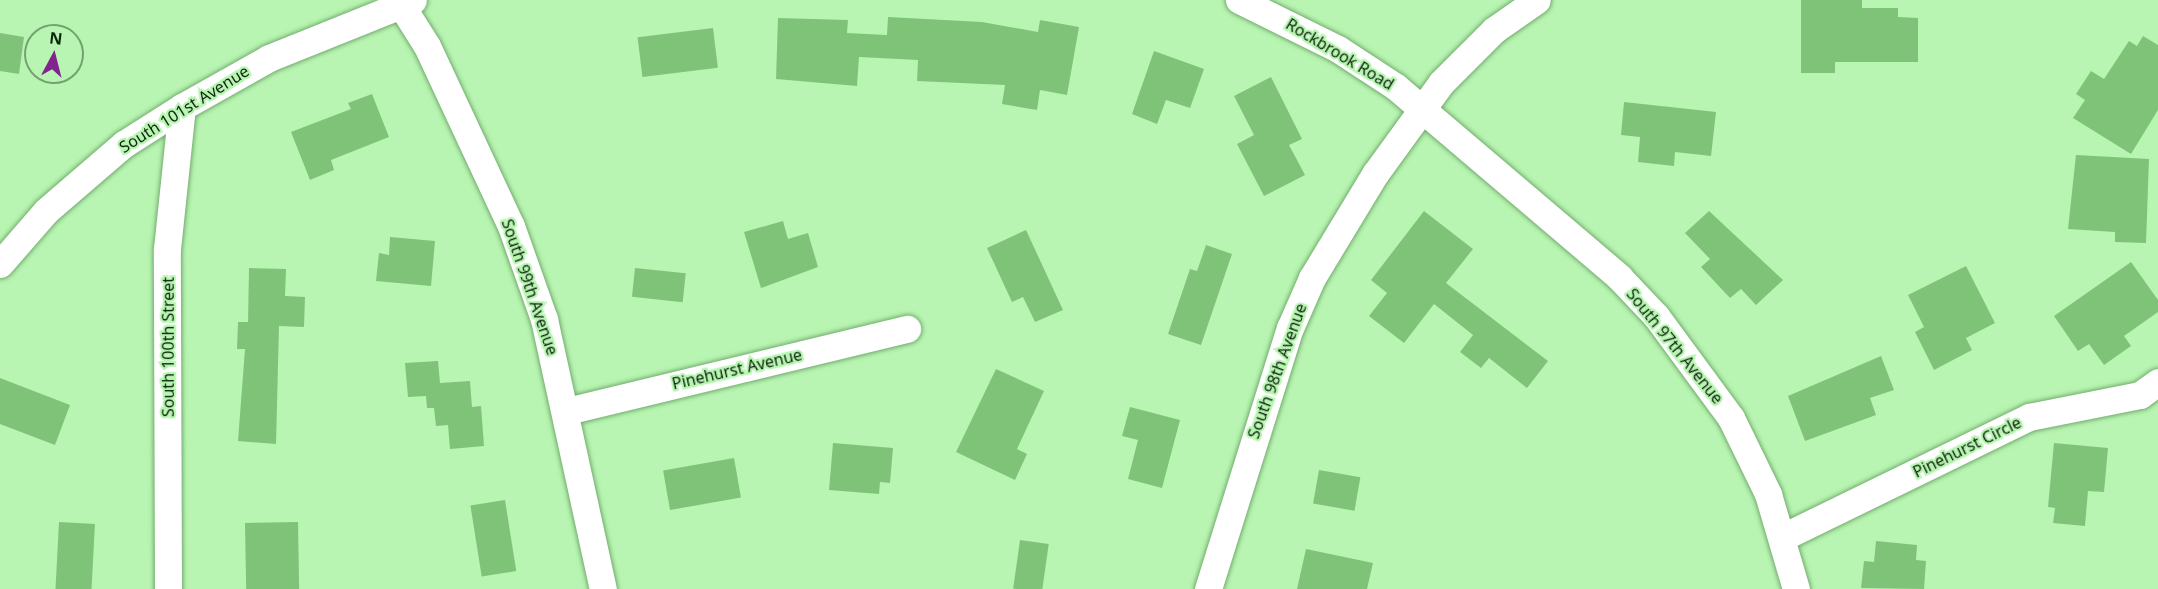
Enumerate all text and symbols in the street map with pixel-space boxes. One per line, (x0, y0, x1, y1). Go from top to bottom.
street label: Rockbrook Road (1283, 14, 1397, 94)
north arrow (24, 24, 84, 84)
text: N (48, 26, 64, 50)
street label: South 101st Avenue (116, 61, 252, 157)
street label: South 99th Avenue (498, 217, 562, 357)
street label: South 100th Street (158, 277, 178, 417)
street label: South 97th Avenue (1623, 285, 1727, 407)
street label: South 98th Avenue (1244, 301, 1310, 441)
street label: Pinehurst Avenue (670, 345, 804, 393)
street label: Pinehurst Circle (1910, 412, 2024, 482)

